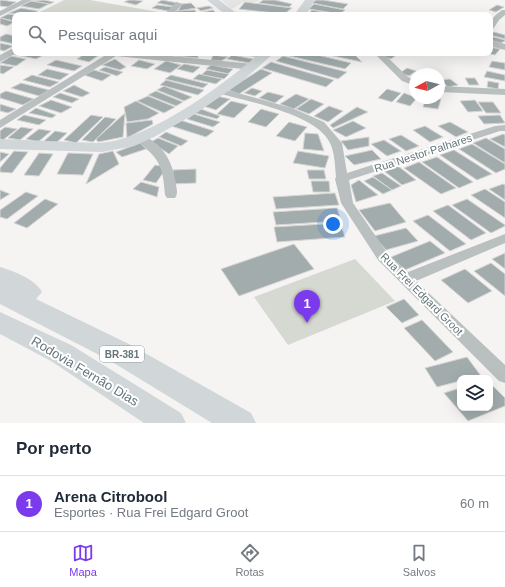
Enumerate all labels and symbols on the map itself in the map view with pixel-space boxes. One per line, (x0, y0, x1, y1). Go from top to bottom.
north arrow (409, 68, 445, 104)
street label: Rua Nestor Palhares (373, 131, 474, 174)
your location (323, 214, 343, 234)
street label: Rua Frei Edgard Groot (378, 250, 466, 338)
pin: 1 (294, 290, 320, 323)
street label: Rodovia Fernão Dias (29, 333, 142, 409)
road number: BR-381 (100, 346, 144, 362)

